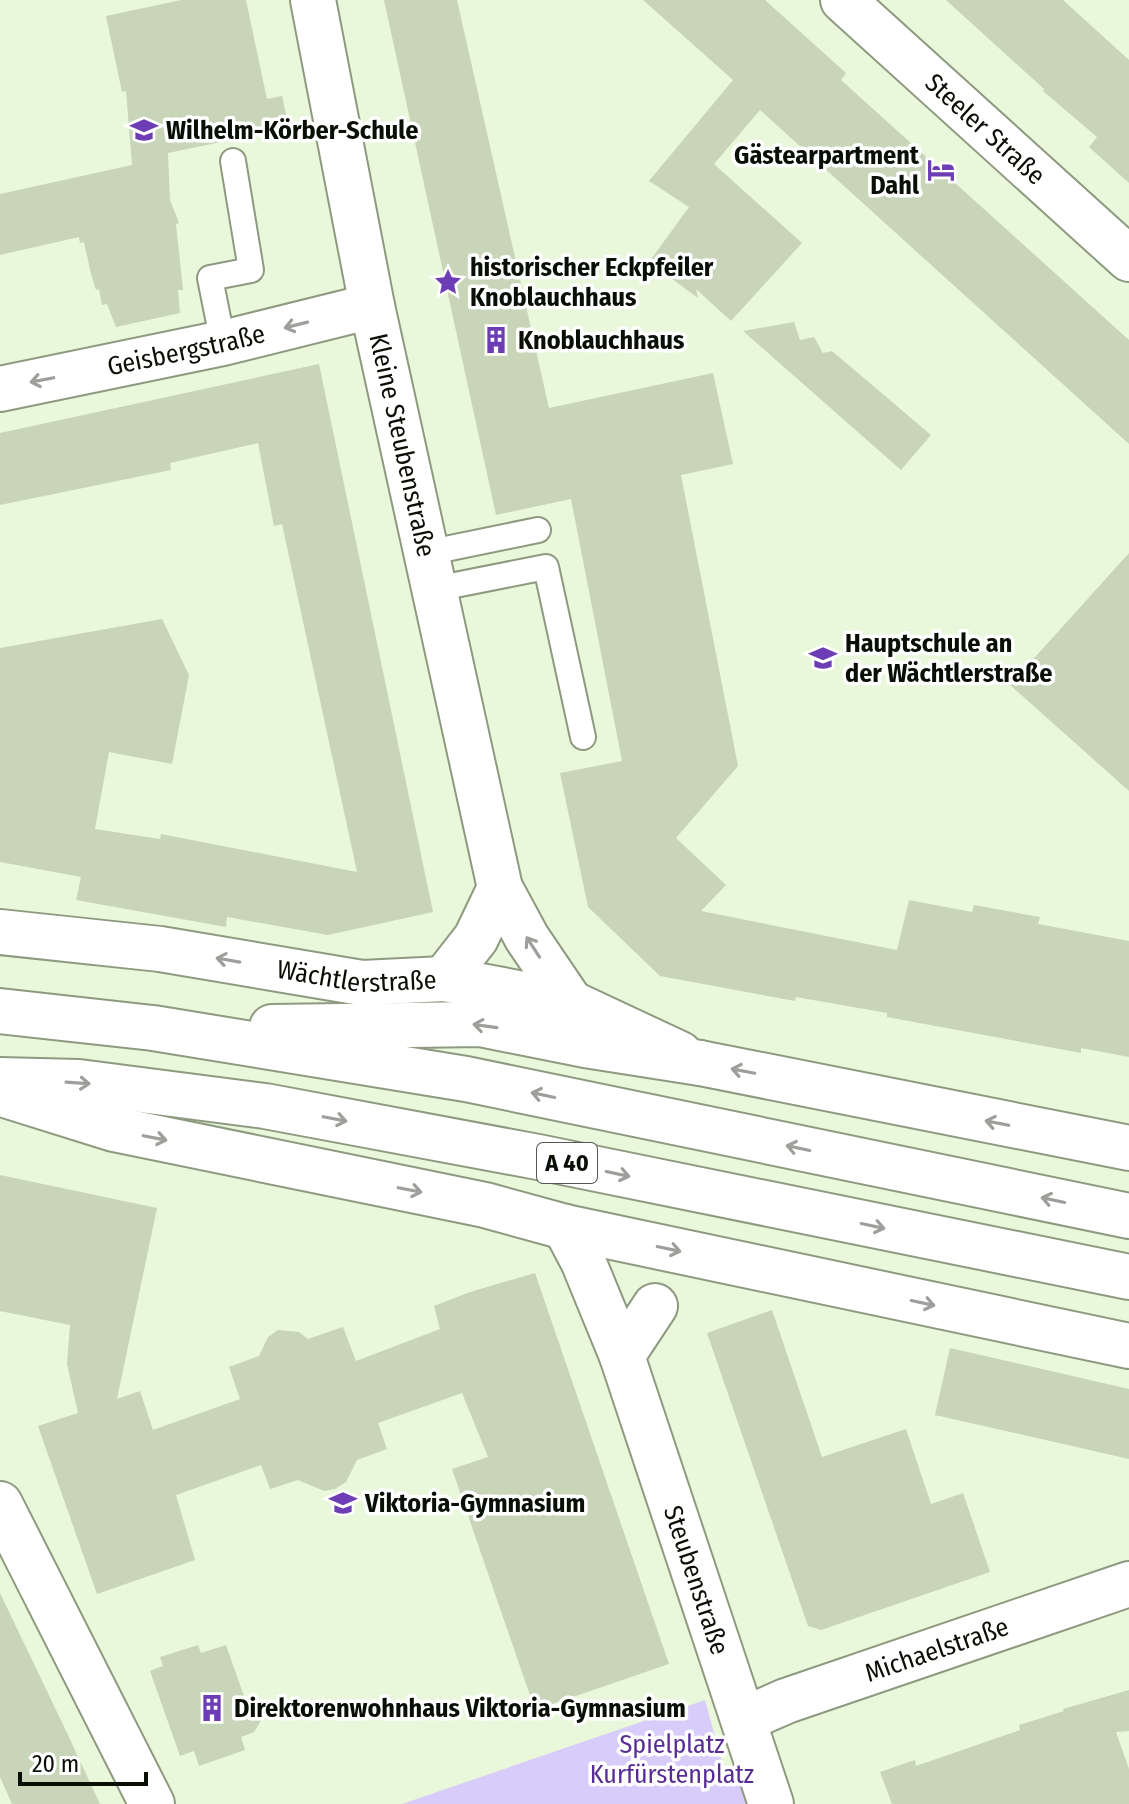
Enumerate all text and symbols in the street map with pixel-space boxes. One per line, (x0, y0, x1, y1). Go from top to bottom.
street label: Steeler Straße (919, 67, 1052, 191)
school or university icon: Wilhelm-Körber-Schule (129, 115, 159, 145)
place label: Wilhelm-Körber-Schule (166, 115, 418, 146)
place label: Gästearpartment Dahl (734, 140, 920, 201)
hotel icon: Gästearpartment Dahl (926, 155, 956, 185)
place label: historischer Eckpfeiler Knoblauchhaus (470, 252, 714, 313)
place icon: historischer Eckpfeiler Knoblauchhaus (433, 267, 463, 297)
street label: Geisbergstraße (104, 318, 268, 382)
one-way arrow (284, 318, 310, 333)
building icon: Knoblauchhaus (481, 325, 511, 355)
place label: Knoblauchhaus (518, 325, 685, 356)
street label: Kleine Steubenstraße (363, 330, 442, 560)
one-way arrow (30, 373, 56, 388)
place label: Hauptschule an der Wächtlerstraße (845, 628, 1053, 689)
school or university icon: Hauptschule an der Wächtlerstraße (808, 643, 838, 673)
one-way arrow (525, 936, 541, 959)
one-way arrow (216, 952, 241, 967)
street label: Wächtlerstraße (275, 953, 437, 999)
one-way arrow (473, 1018, 498, 1033)
one-way arrow (730, 1063, 756, 1078)
one-way arrow (64, 1075, 91, 1090)
one-way arrow (531, 1087, 557, 1102)
one-way arrow (322, 1113, 347, 1128)
one-way arrow (985, 1114, 1011, 1129)
one-way arrow (142, 1131, 168, 1146)
one-way arrow (786, 1139, 811, 1154)
road number: A 40 (537, 1143, 597, 1183)
one-way arrow (605, 1167, 630, 1182)
one-way arrow (397, 1183, 422, 1198)
one-way arrow (1040, 1192, 1066, 1207)
one-way arrow (859, 1219, 885, 1234)
one-way arrow (655, 1242, 681, 1257)
one-way arrow (910, 1296, 935, 1311)
school or university icon: Viktoria-Gymnasium (328, 1488, 358, 1518)
place label: Viktoria-Gymnasium (364, 1488, 585, 1519)
street label: Steubenstraße (657, 1501, 736, 1659)
street label: Michaelstraße (861, 1611, 1013, 1688)
building icon: Direktorenwohnhaus Viktoria-Gymnasium (197, 1693, 227, 1723)
place label: Direktorenwohnhaus Viktoria-Gymnasium (234, 1693, 686, 1724)
park label: Spielplatz Kurfürstenplatz (590, 1729, 754, 1790)
scale bar (20, 1736, 146, 1786)
text: 20 m (32, 1750, 79, 1778)

